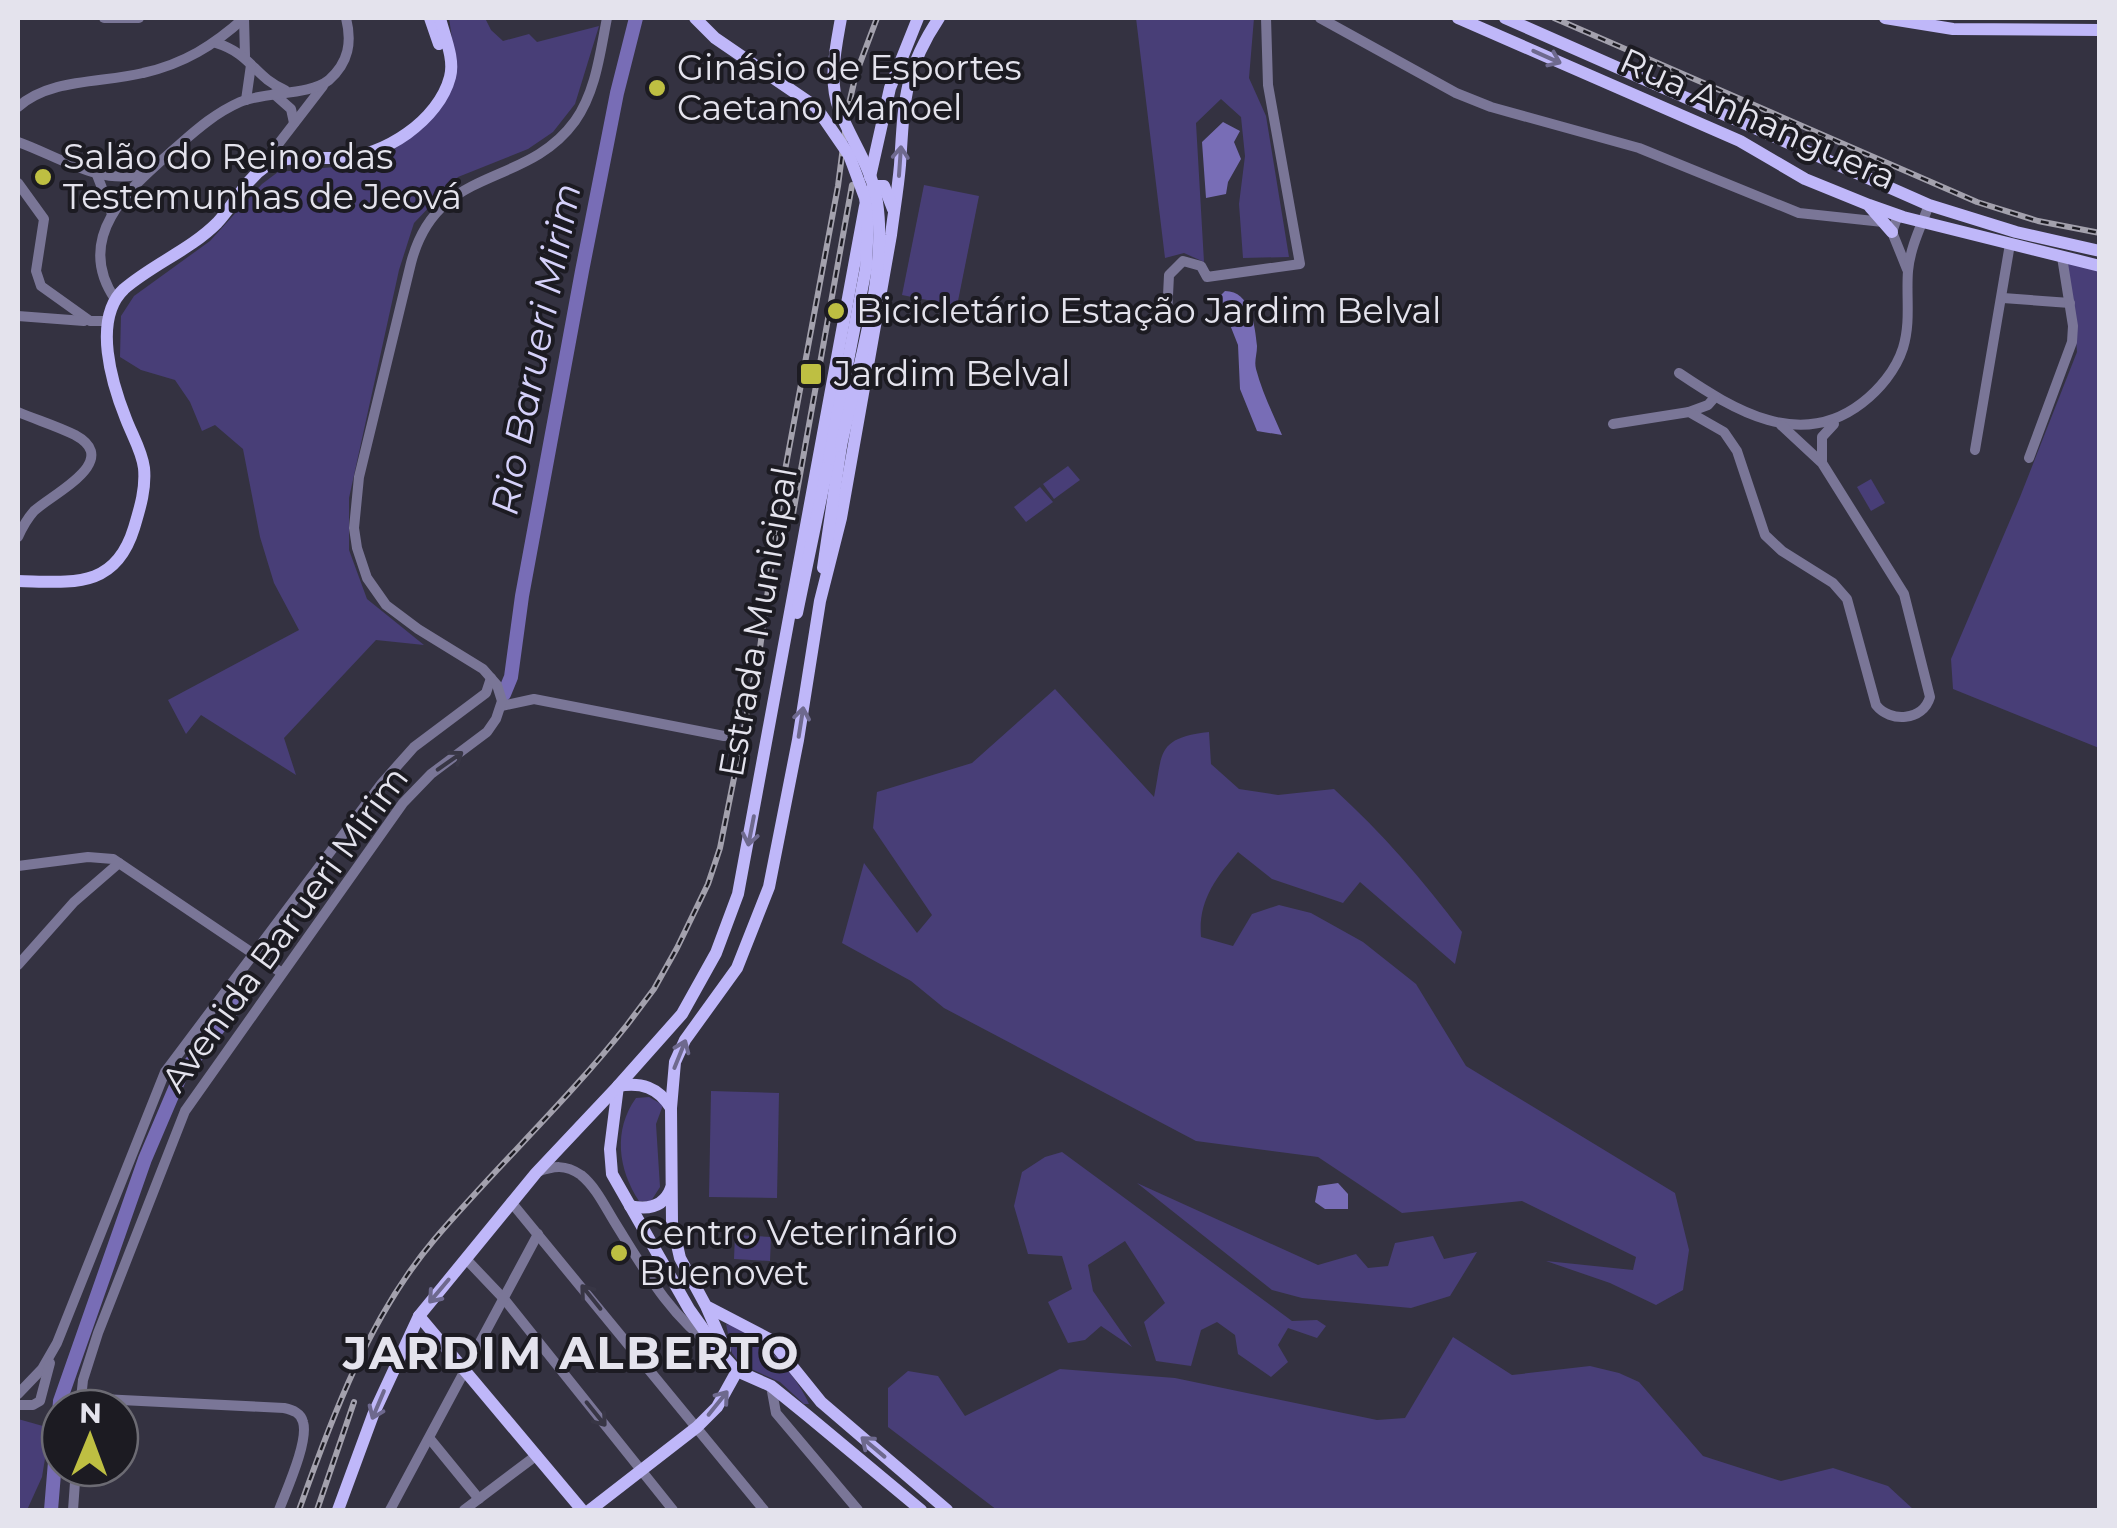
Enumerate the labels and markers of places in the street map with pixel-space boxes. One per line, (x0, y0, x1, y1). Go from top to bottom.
place label: Ginásio de Esportes Caetano Manoel (677, 46, 1022, 129)
marker: Ginásio de Esportes Caetano Manoel (646, 77, 668, 99)
place label: Salão do Reino das Testemunhas de Jeová (63, 135, 462, 218)
marker: Salão do Reino das Testemunhas de Jeová (32, 166, 54, 188)
place label: Bicicletário Estação Jardim Belval (856, 289, 1441, 332)
marker: Bicicletário Estação Jardim Belval (825, 300, 847, 322)
place label: Jardim Belval (833, 352, 1071, 395)
marker: Jardim Belval (798, 361, 824, 387)
place label: Centro Veterinário Buenovet (639, 1211, 958, 1294)
marker: Centro Veterinário Buenovet (608, 1242, 630, 1264)

